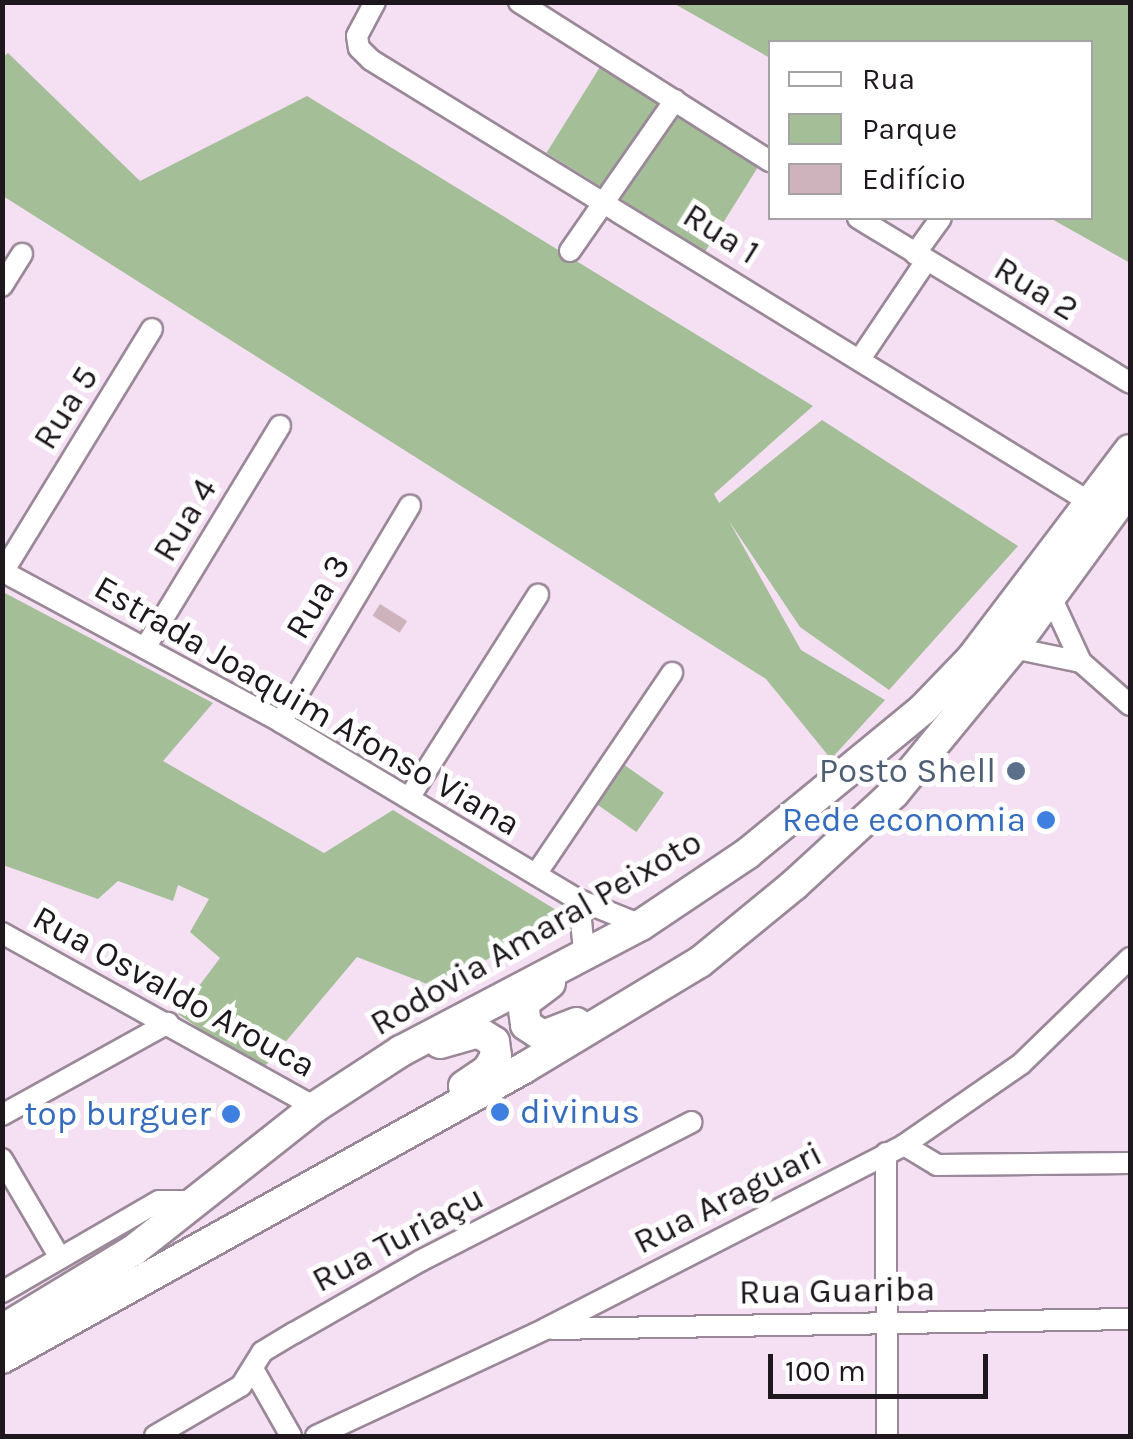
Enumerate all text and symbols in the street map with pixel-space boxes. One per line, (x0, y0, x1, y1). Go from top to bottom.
legend (768, 40, 1093, 220)
text: Rua (862, 61, 915, 97)
text: Parque (862, 111, 957, 147)
text: Edifício (862, 161, 966, 197)
street label: Rua 1 (675, 195, 767, 273)
street label: Rua 2 (986, 248, 1086, 330)
street label: Rua 5 (24, 359, 108, 457)
street label: Rua 4 (144, 471, 226, 569)
street label: Rua 3 (277, 547, 359, 647)
street label: Estrada Joaquim Afonso Viana (87, 567, 527, 845)
place label: Posto Shell (819, 750, 996, 792)
marker: Posto Shell (1005, 760, 1027, 782)
place label: Rede economia (782, 799, 1026, 841)
marker: Rede economia (1035, 809, 1057, 831)
street label: Rodovia Amaral Peixoto (363, 821, 709, 1045)
street label: Rua Osvaldo Arouca (25, 897, 323, 1087)
place label: divinus (520, 1091, 640, 1133)
place label: top burguer (24, 1093, 211, 1135)
marker: divinus (489, 1101, 511, 1123)
marker: top burguer (220, 1103, 242, 1125)
street label: Rua Araguari (627, 1133, 829, 1263)
street label: Rua Turiaçu (305, 1176, 491, 1302)
street label: Rua Guariba (738, 1268, 936, 1314)
scale bar (773, 1334, 993, 1396)
text: 100 m (785, 1353, 866, 1389)

